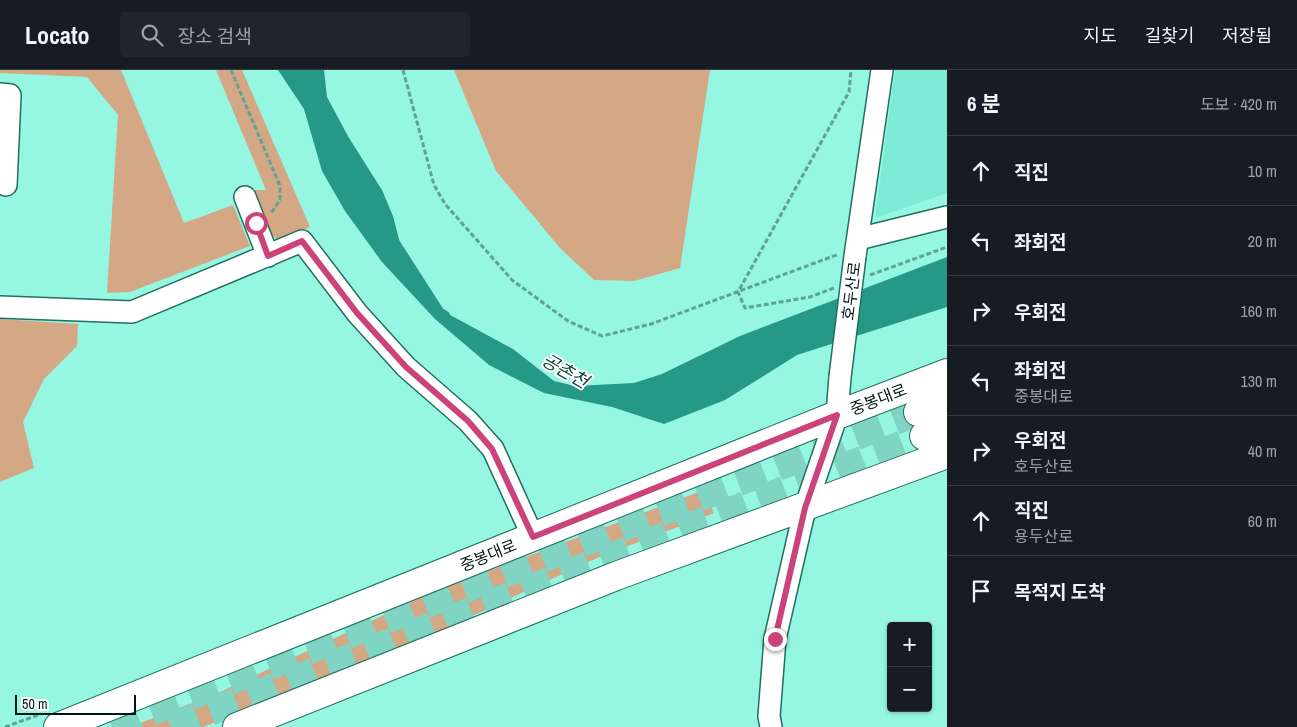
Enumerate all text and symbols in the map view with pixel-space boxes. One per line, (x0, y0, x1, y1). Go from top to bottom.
search box (120, 12, 470, 57)
text: Locato (25, 19, 90, 51)
icon: search (138, 21, 166, 49)
text: 장소 검색 (178, 23, 252, 49)
text: 지도 (1084, 23, 1117, 48)
text: 길찾기 (1145, 23, 1194, 48)
text: 저장됨 (1222, 23, 1272, 48)
text: 6 분 (967, 89, 1001, 118)
text: 도보 · 420 m (1200, 93, 1277, 115)
icon: ahead (967, 157, 995, 185)
text: 직진 (1014, 159, 1049, 185)
text: 10 m (1248, 160, 1277, 182)
route start (245, 212, 268, 235)
icon: left (967, 227, 995, 255)
text: 좌회전 (1014, 229, 1066, 255)
text: 20 m (1248, 230, 1277, 252)
street label: 호두산로 (836, 260, 866, 322)
icon: right (967, 297, 995, 325)
text: 우회전 (1014, 299, 1066, 325)
text: 160 m (1241, 300, 1277, 322)
water label: 공촌천 (537, 347, 595, 395)
text: 좌회전 (1014, 357, 1066, 383)
icon: left (967, 367, 995, 395)
text: 130 m (1241, 370, 1277, 392)
street label: 중봉대로 (847, 378, 910, 420)
text: 중봉대로 (1014, 385, 1073, 407)
text: 우회전 (1014, 427, 1066, 453)
icon: right (967, 437, 995, 465)
text: 40 m (1248, 440, 1277, 462)
text: 호두산로 (1014, 455, 1073, 477)
text: 직진 (1014, 497, 1049, 523)
icon: ahead (967, 507, 995, 535)
text: 60 m (1248, 510, 1277, 532)
text: 용두산로 (1014, 525, 1073, 547)
street label: 중봉대로 (457, 534, 520, 576)
icon: arrive (967, 577, 995, 605)
text: 목적지 도착 (1014, 579, 1106, 605)
map controls (887, 622, 932, 712)
button: + (887, 622, 932, 667)
route end (764, 628, 787, 651)
button: − (887, 667, 932, 712)
scale bar (15, 692, 136, 715)
text: 50 m (22, 695, 48, 713)

